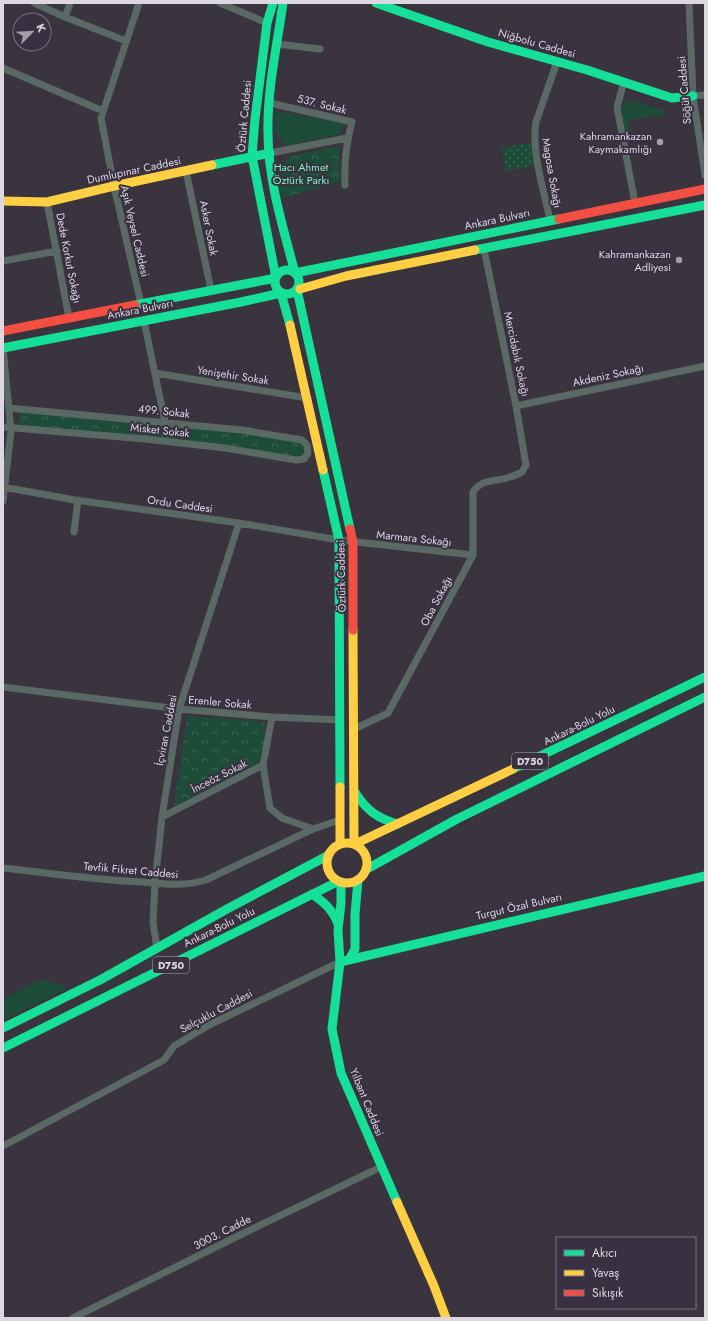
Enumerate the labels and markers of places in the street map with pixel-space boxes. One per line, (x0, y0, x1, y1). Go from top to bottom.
place label: Kahramankazan Kaymakamlığı (580, 128, 652, 157)
marker: Kahramankazan Kaymakamlığı (655, 137, 665, 147)
place label: Kahramankazan Adliyesi (599, 246, 671, 275)
marker: Kahramankazan Adliyesi (674, 255, 684, 265)

